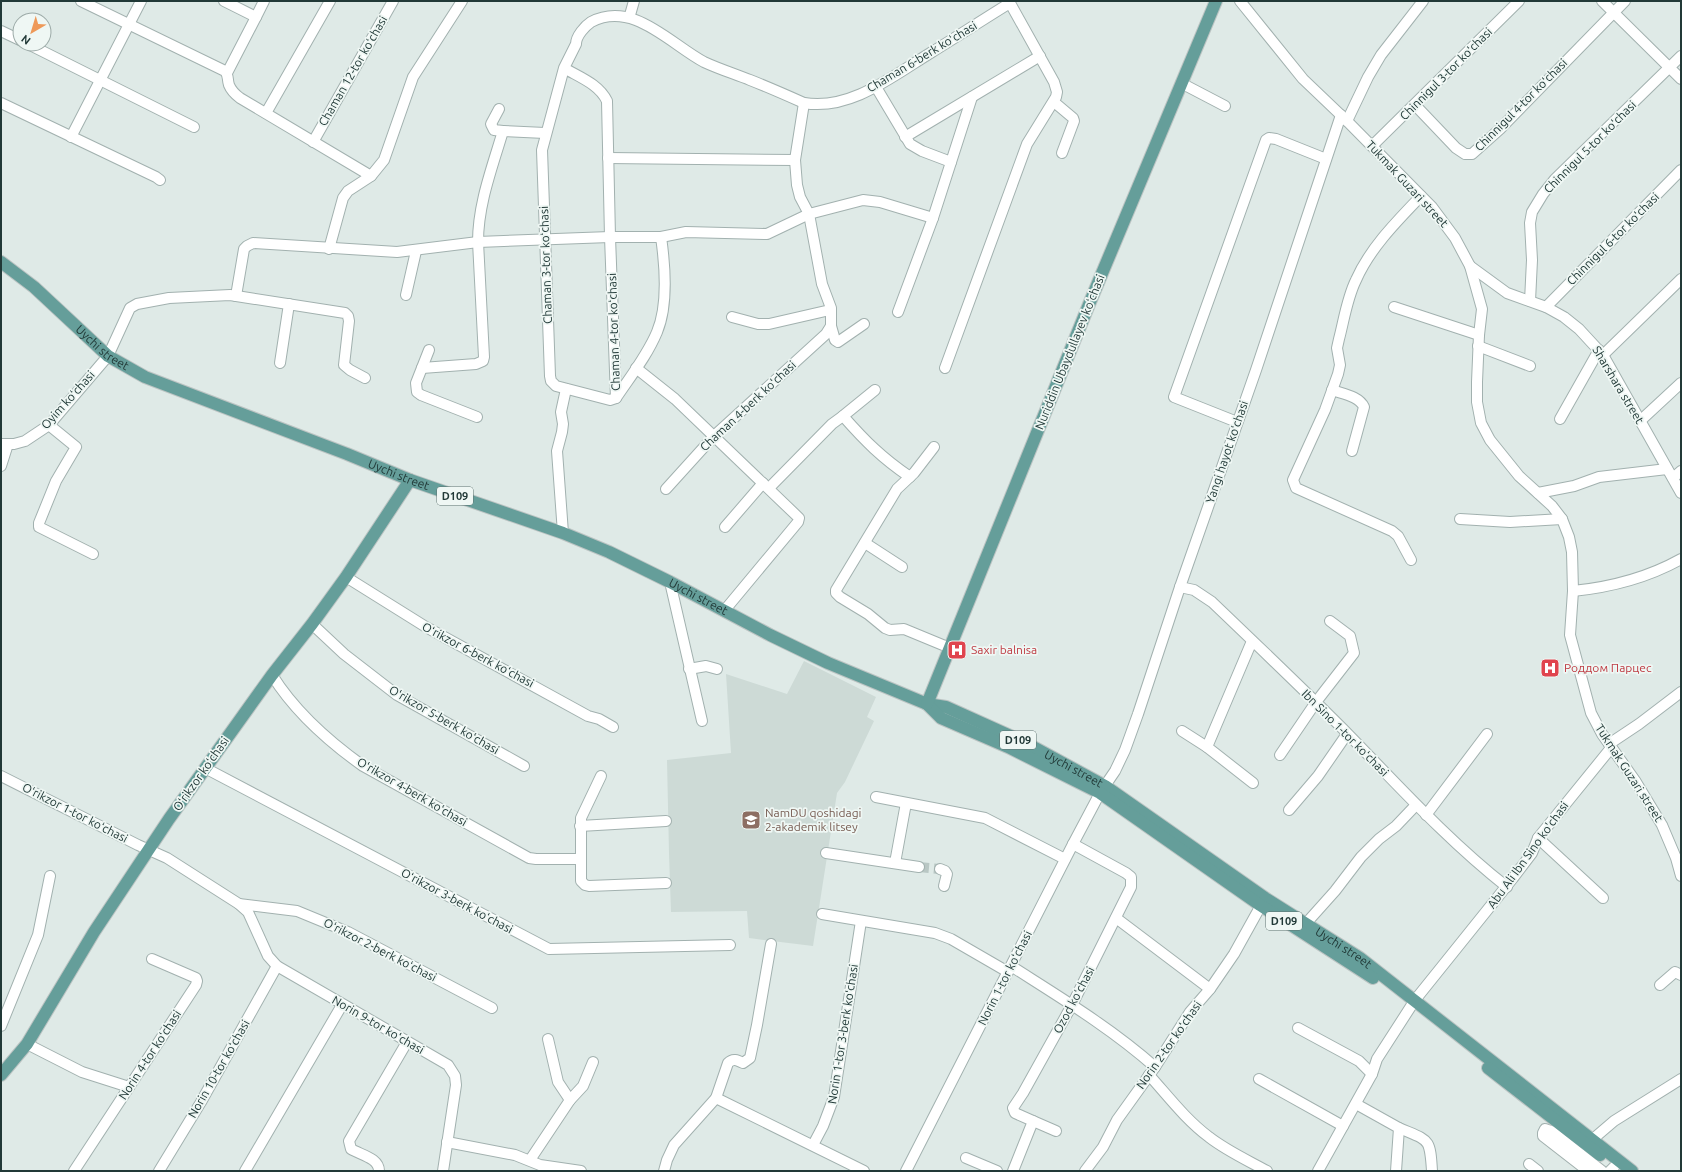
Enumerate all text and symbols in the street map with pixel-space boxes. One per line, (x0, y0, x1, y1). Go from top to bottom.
north arrow (12, 12, 52, 52)
street label: Chaman 12-tor koʻchasi (316, 13, 389, 128)
street label: Chaman 6-berk koʻchasi (864, 19, 979, 95)
street label: Chinnigul 3-tor koʻchasi (1397, 25, 1494, 122)
text: N (19, 33, 33, 47)
street label: Chinnigul 4-tor koʻchasi (1472, 56, 1569, 153)
street label: Chinnigul 5-tor koʻchasi (1541, 98, 1638, 195)
street label: Tukmak Guzari street (1364, 138, 1451, 230)
street label: Chinnigul 6-tor koʻchasi (1564, 190, 1661, 287)
street label: Chaman 3-tor koʻchasi (537, 206, 554, 324)
street label: Nuriddin Ubaydullayev koʻchasi (1032, 272, 1107, 431)
street label: Chaman 4-tor koʻchasi (605, 273, 622, 391)
street label: Uychi street (73, 322, 131, 373)
street label: Sharshara street (1590, 344, 1647, 426)
street label: Chaman 4-berk koʻchasi (697, 358, 798, 453)
street label: Oyim koʻchasi (38, 368, 97, 431)
street label: Yangi hayot koʻchasi (1203, 399, 1250, 505)
street label: Uychi street (366, 456, 431, 492)
road number: D109 (437, 487, 473, 505)
street label: Uychi street (667, 576, 730, 617)
street label: Oʻrikzor 6-berk koʻchasi (420, 620, 536, 690)
hospital icon: Saxir balnisa (946, 639, 968, 661)
place label: Saxir balnisa (971, 643, 1037, 656)
hospital icon: Роддом Парцес (1539, 657, 1561, 679)
place label: Роддом Парцес (1564, 661, 1652, 674)
street label: Oʻrikzor 5-berk koʻchasi (387, 683, 502, 756)
street label: Ibn Sino 1-tor koʻchasi (1299, 687, 1391, 779)
street label: Tukmak Guzari street (1593, 722, 1666, 824)
road number: D109 (1000, 731, 1036, 749)
street label: Oʻrikzor koʻchasi (170, 734, 231, 813)
street label: Uychi street (1042, 747, 1106, 790)
street label: Oʻrikzor 4-berk koʻchasi (355, 755, 470, 828)
street label: Oʻrikzor 1-tor koʻchasi (20, 780, 130, 845)
street label: Abu Ali Ibn Sino ko'chasi (1484, 799, 1571, 911)
place label: NamDU qoshidagi 2-akademik litsey (765, 806, 862, 833)
school or university icon: NamDU qoshidagi 2-akademik litsey (740, 809, 762, 831)
street label: Oʻrikzor 3-berk koʻchasi (399, 866, 515, 936)
road number: D109 (1266, 912, 1302, 930)
street label: Oʻrikzor 2-berk koʻchasi (322, 915, 439, 984)
street label: Uychi street (1313, 924, 1375, 971)
street label: Norin 1-tor koʻchasi (975, 928, 1034, 1027)
street label: Norin 1-tor 3-berk koʻchasi (825, 963, 860, 1105)
street label: Ozod koʻchasi (1051, 964, 1097, 1035)
street label: Norin 9-tor koʻchasi (330, 993, 427, 1056)
street label: Norin 2-tor koʻchasi (1133, 998, 1204, 1091)
street label: Norin 4-tor koʻchasi (116, 1007, 183, 1102)
street label: Norin 10-tor koʻchasi (185, 1017, 252, 1120)

